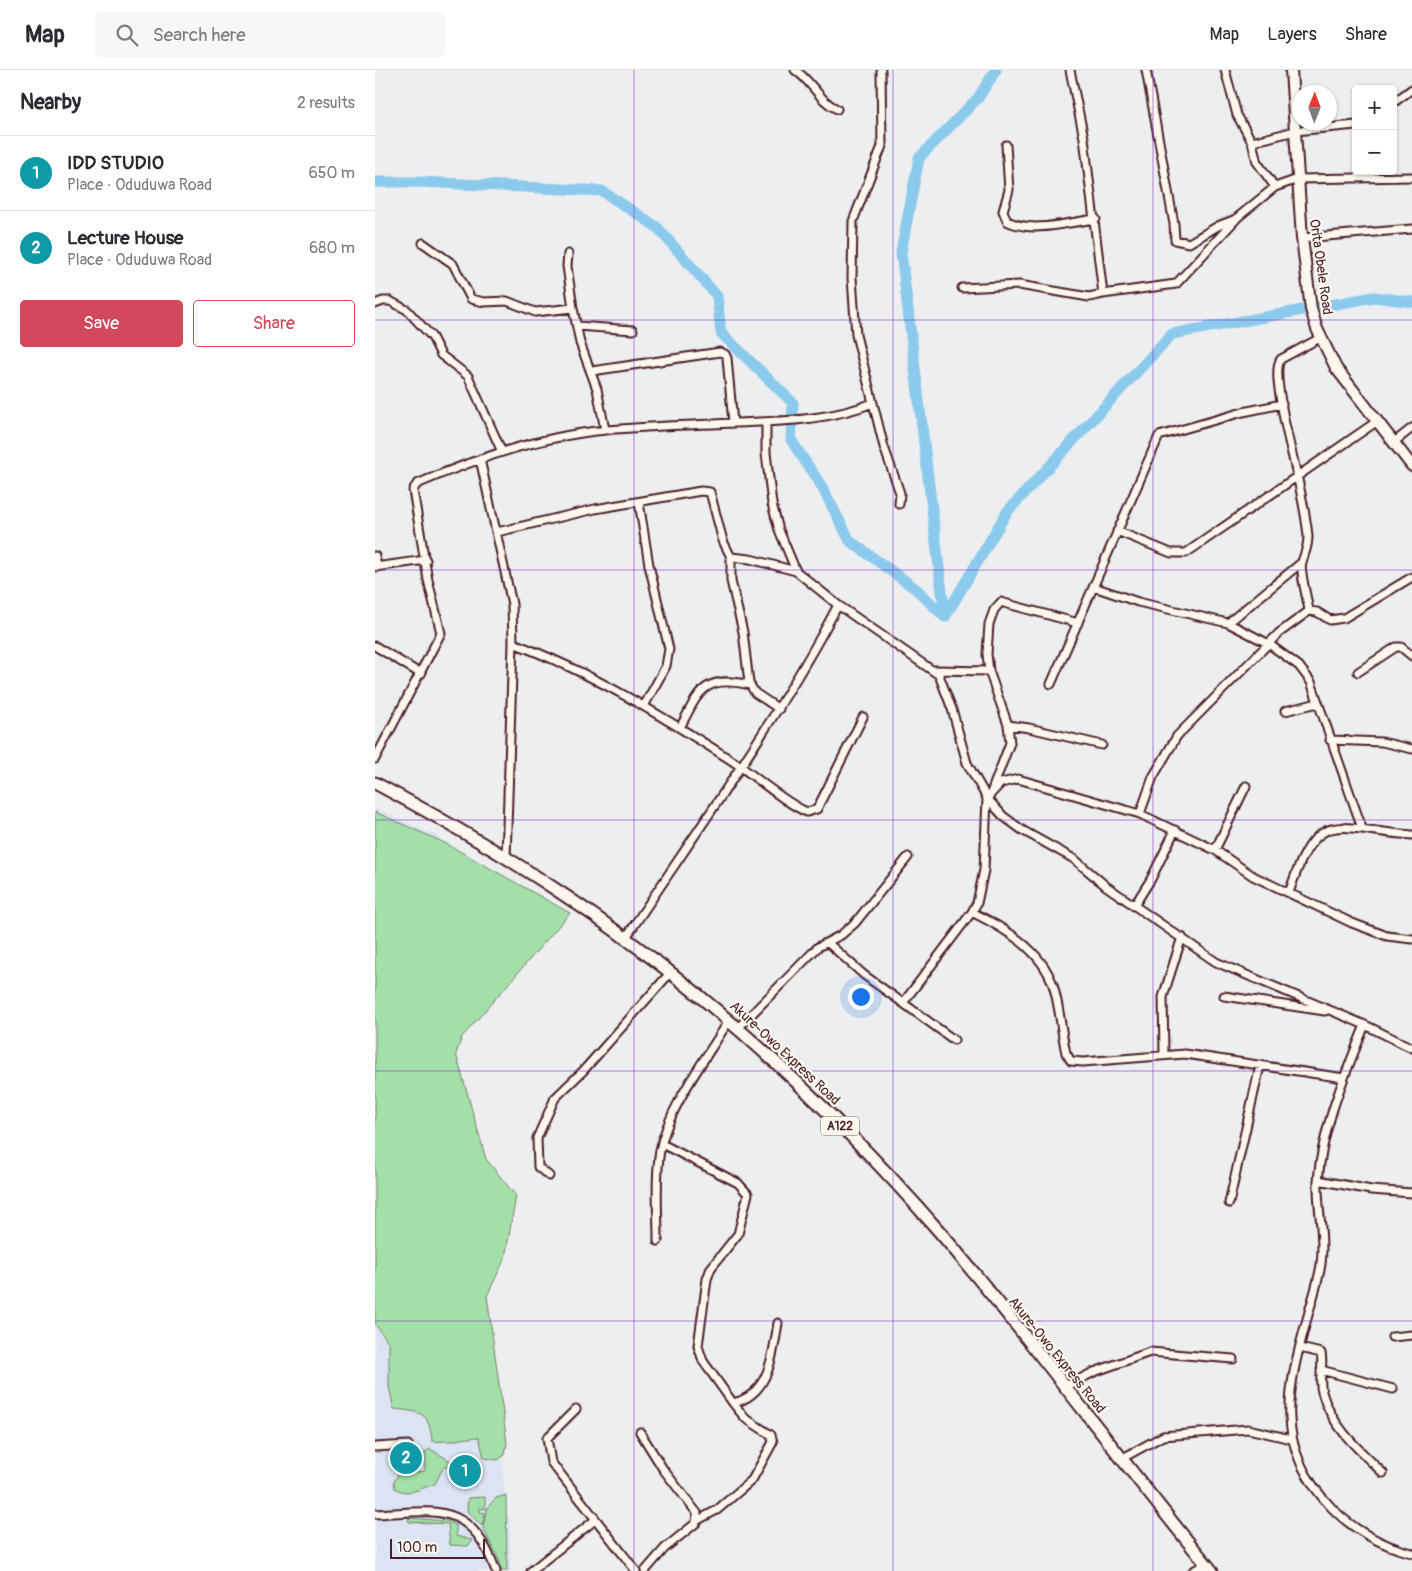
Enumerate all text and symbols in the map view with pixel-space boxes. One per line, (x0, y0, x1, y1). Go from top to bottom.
search box (95, 12, 445, 57)
text: Map (25, 20, 65, 49)
icon: search (113, 21, 141, 49)
text: Search here (153, 23, 246, 47)
text: Map (1210, 23, 1239, 46)
text: Layers (1267, 23, 1317, 46)
text: Share (1345, 23, 1387, 46)
north arrow (1292, 85, 1337, 130)
map controls (1352, 85, 1397, 175)
button: + (1352, 85, 1397, 130)
text: Nearby (20, 89, 81, 116)
text: 2 results (297, 93, 355, 113)
button: − (1352, 130, 1397, 175)
text: IDD STUDIO (67, 151, 164, 175)
text: 1 (33, 163, 39, 183)
text: 650 m (308, 163, 355, 183)
text: Place · Oduduwa Road (67, 175, 212, 195)
street label: Orita Obele Road (1306, 218, 1336, 316)
text: Lecture House (67, 226, 184, 250)
text: 2 (32, 238, 40, 258)
text: 680 m (309, 238, 355, 258)
text: Place · Oduduwa Road (67, 250, 212, 270)
button: Save (20, 300, 183, 347)
button: Share (193, 300, 355, 347)
your location (848, 984, 874, 1010)
street label: Akure-Owo Express Road (726, 997, 844, 1109)
road number: A122 (821, 1116, 859, 1136)
street label: Akure-Owo Express Road (1005, 1293, 1109, 1417)
pin: 2 (390, 1439, 422, 1477)
pin: 1 (449, 1452, 481, 1490)
scale bar (390, 1536, 485, 1559)
text: 100 m (397, 1539, 437, 1556)

